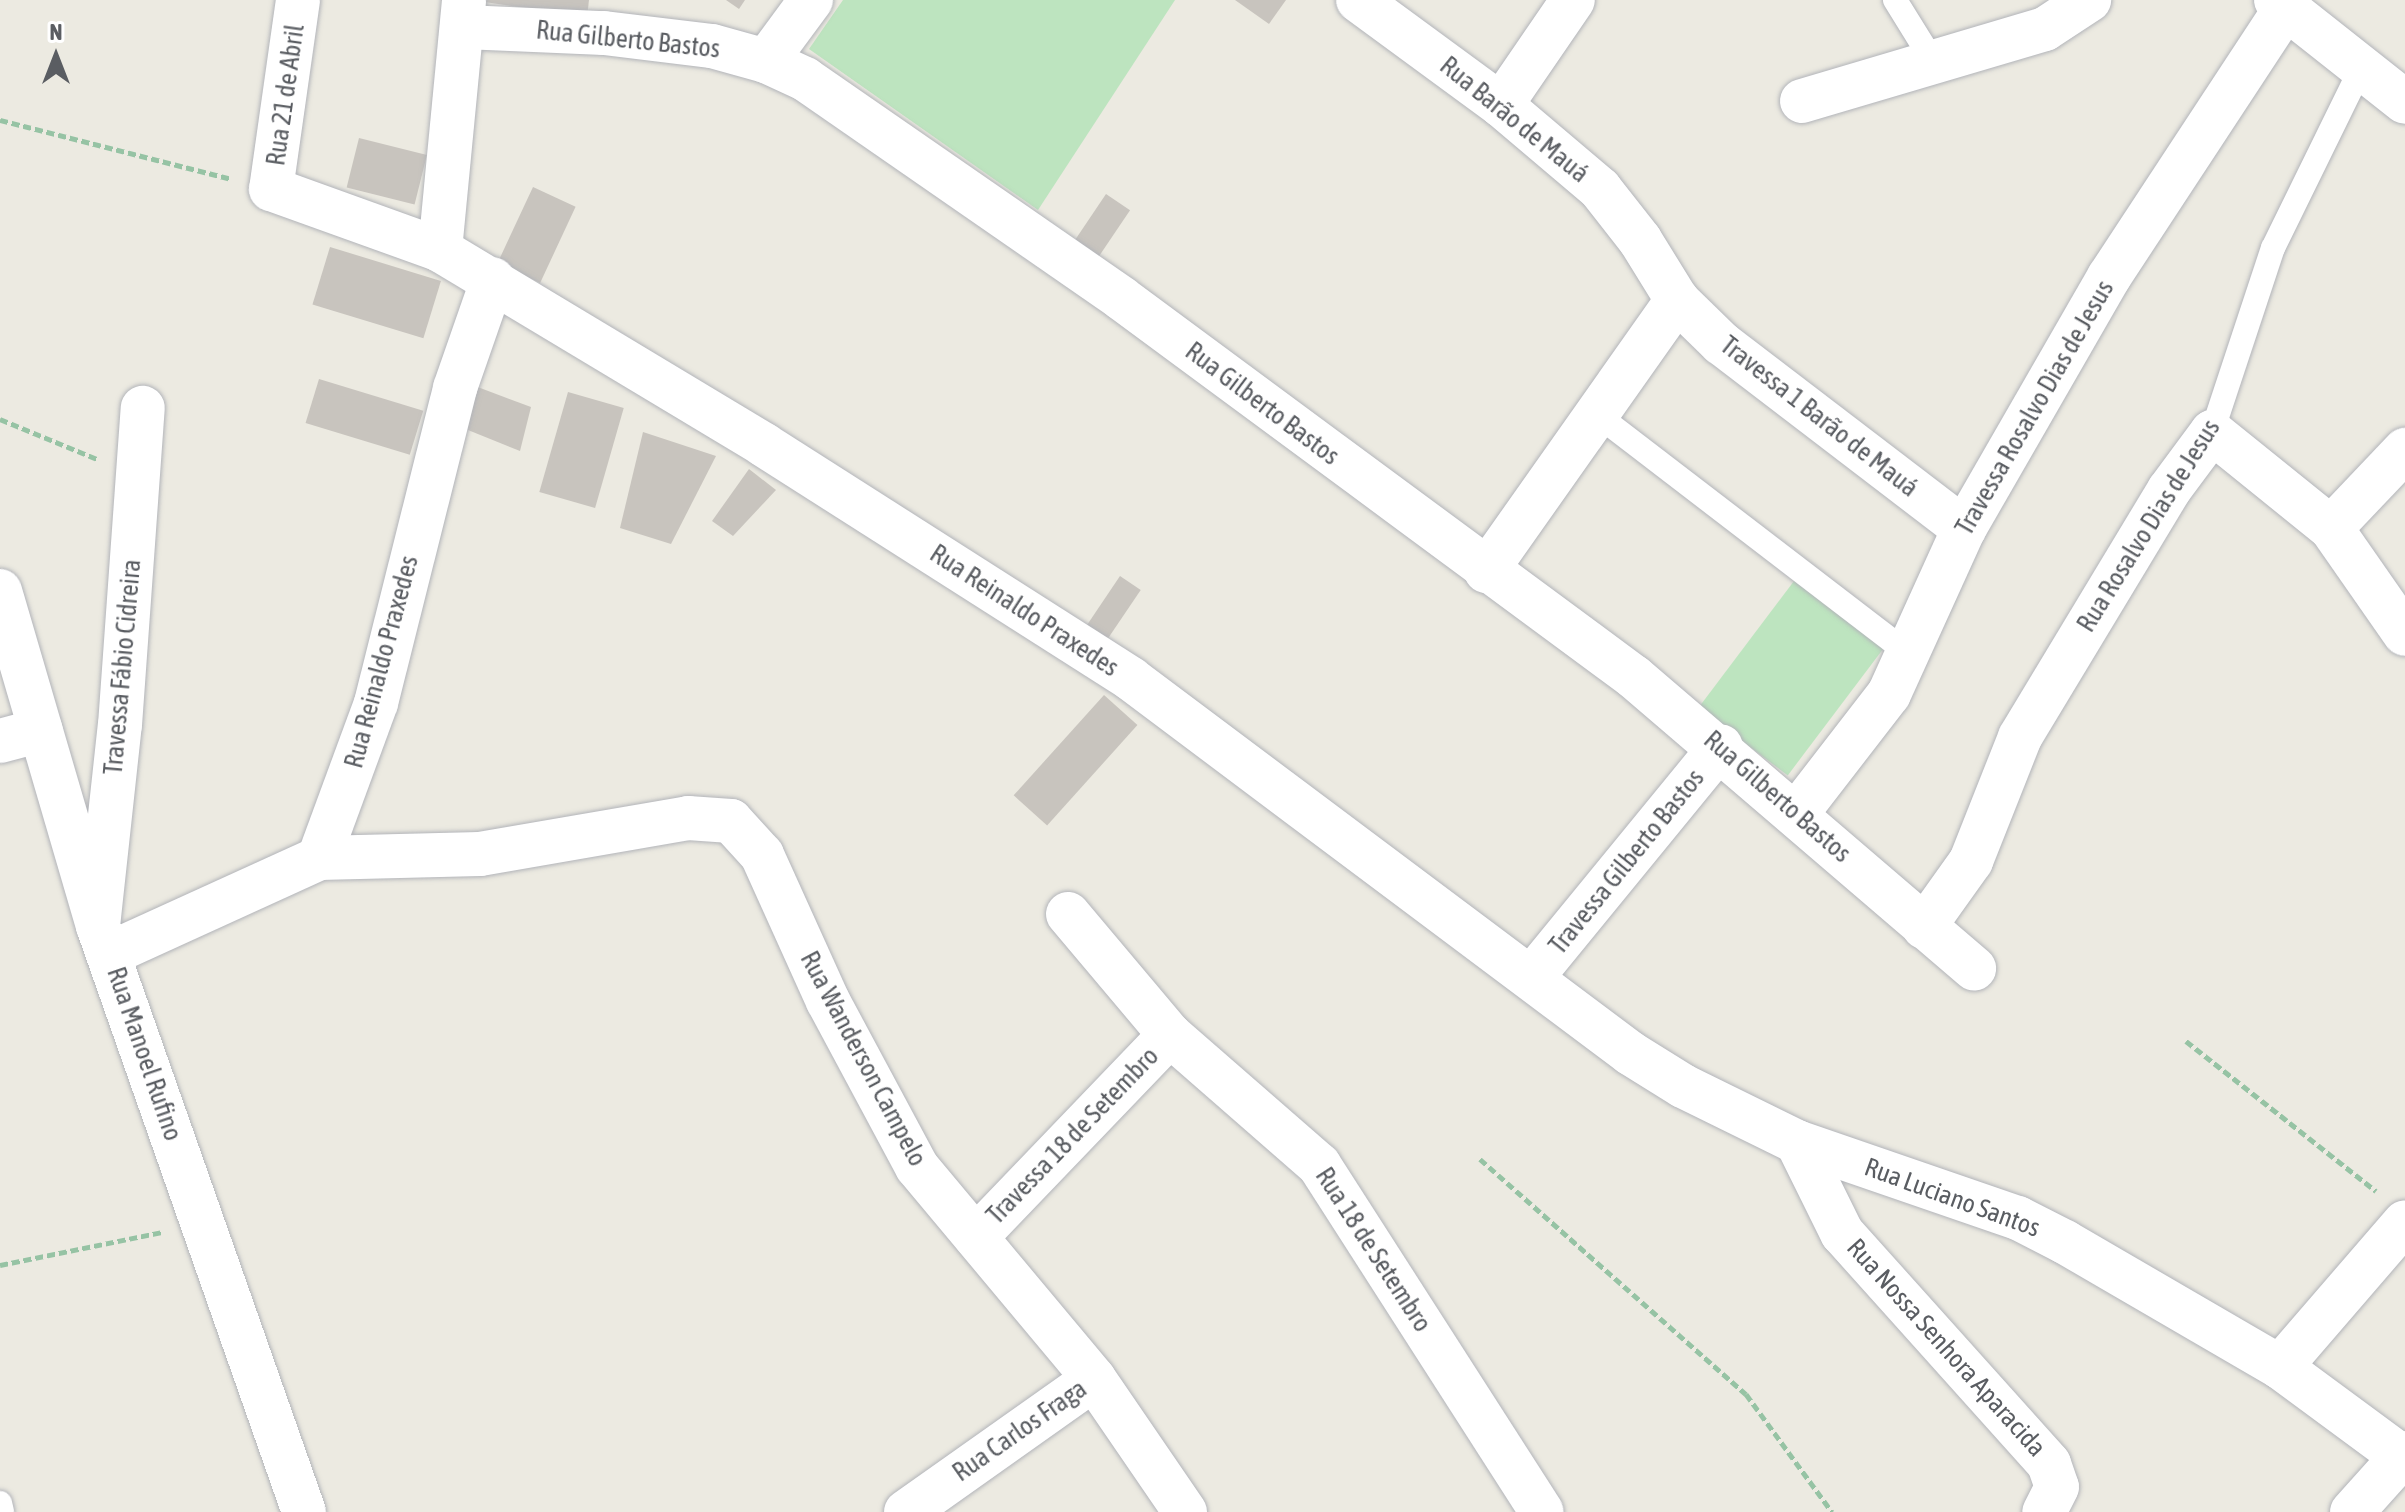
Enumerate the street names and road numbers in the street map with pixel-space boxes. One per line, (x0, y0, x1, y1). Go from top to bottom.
street label: Rua Gilberto Bastos (535, 15, 721, 65)
street label: Rua 21 de Abril (261, 22, 311, 168)
street label: Rua Barão de Mauá (1433, 50, 1595, 190)
street label: Travessa Rosalvo Dias de Jesus (1949, 275, 2121, 541)
street label: Travessa 1 Barão de Mauá (1714, 330, 1924, 504)
street label: Rua Gilberto Bastos (1179, 336, 1345, 472)
street label: Rua Rosalvo Dias de Jesus (2071, 414, 2227, 638)
street label: Rua Reinaldo Praxedes (924, 538, 1124, 684)
street label: Rua Reinaldo Praxedes (339, 552, 425, 772)
street label: Travessa Fábio Cidreira (98, 558, 148, 776)
street label: Rua Gilberto Bastos (1697, 725, 1857, 869)
street label: Travessa Gilberto Bastos (1543, 763, 1711, 961)
street label: Rua Wanderson Campelo (793, 946, 933, 1172)
street label: Rua Manoel Rufino (100, 963, 188, 1145)
street label: Travessa 18 de Setembro (981, 1041, 1165, 1231)
street label: Rua Luciano Santos (1860, 1152, 2044, 1244)
street label: Rua 18 de Setembro (1308, 1162, 1438, 1338)
street label: Rua Nossa Senhora Aparacida (1840, 1233, 2052, 1463)
street label: Rua Carlos Fraga (947, 1373, 1093, 1489)

